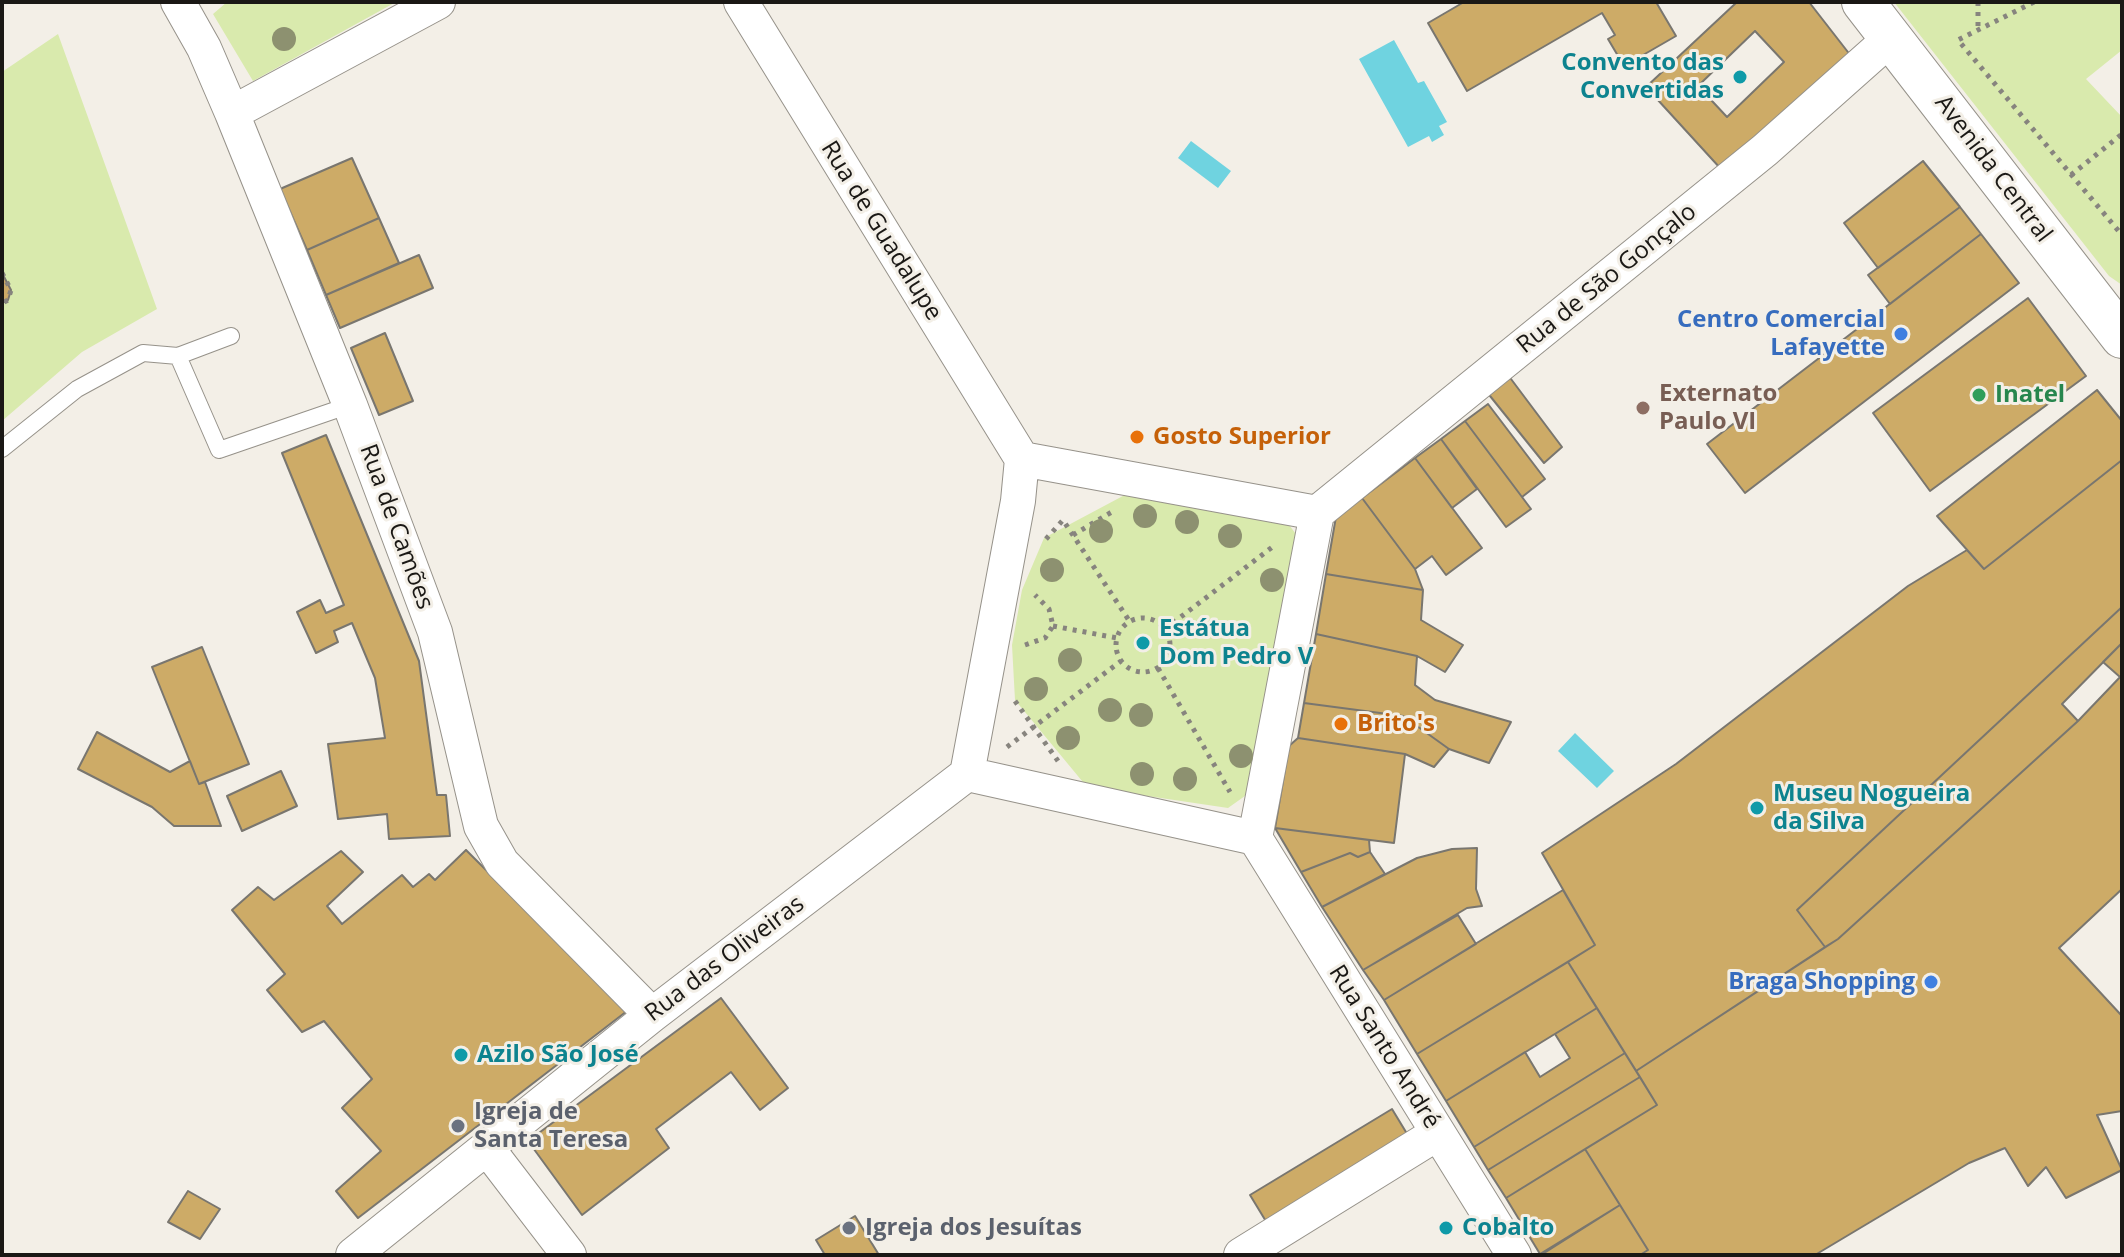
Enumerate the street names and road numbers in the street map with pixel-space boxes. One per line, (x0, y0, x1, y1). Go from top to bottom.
street label: Avenida Central (1928, 90, 2058, 248)
street label: Rua de Guadalupe (814, 136, 948, 326)
street label: Rua de São Gonçalo (1511, 198, 1703, 360)
street label: Rua de Camões (353, 441, 439, 613)
street label: Rua das Oliveiras (640, 890, 810, 1028)
street label: Rua Santo André (1322, 960, 1446, 1134)

